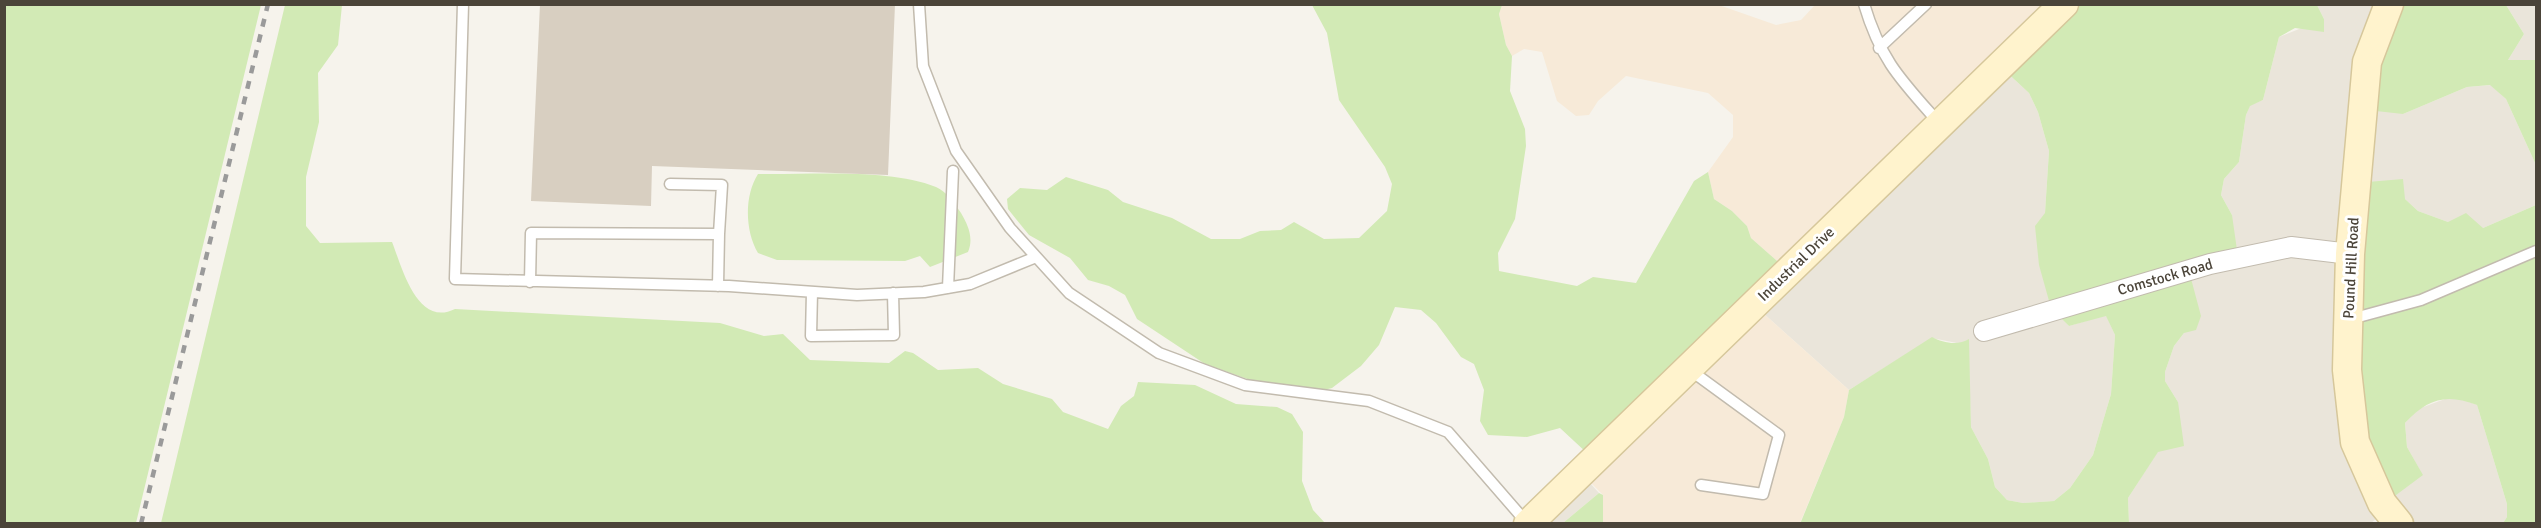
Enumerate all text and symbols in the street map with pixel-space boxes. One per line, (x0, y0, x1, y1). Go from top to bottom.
street label: Pound Hill Road (2339, 217, 2363, 319)
street label: Industrial Drive (1754, 223, 1838, 305)
street label: Comstock Road (2115, 255, 2215, 299)

